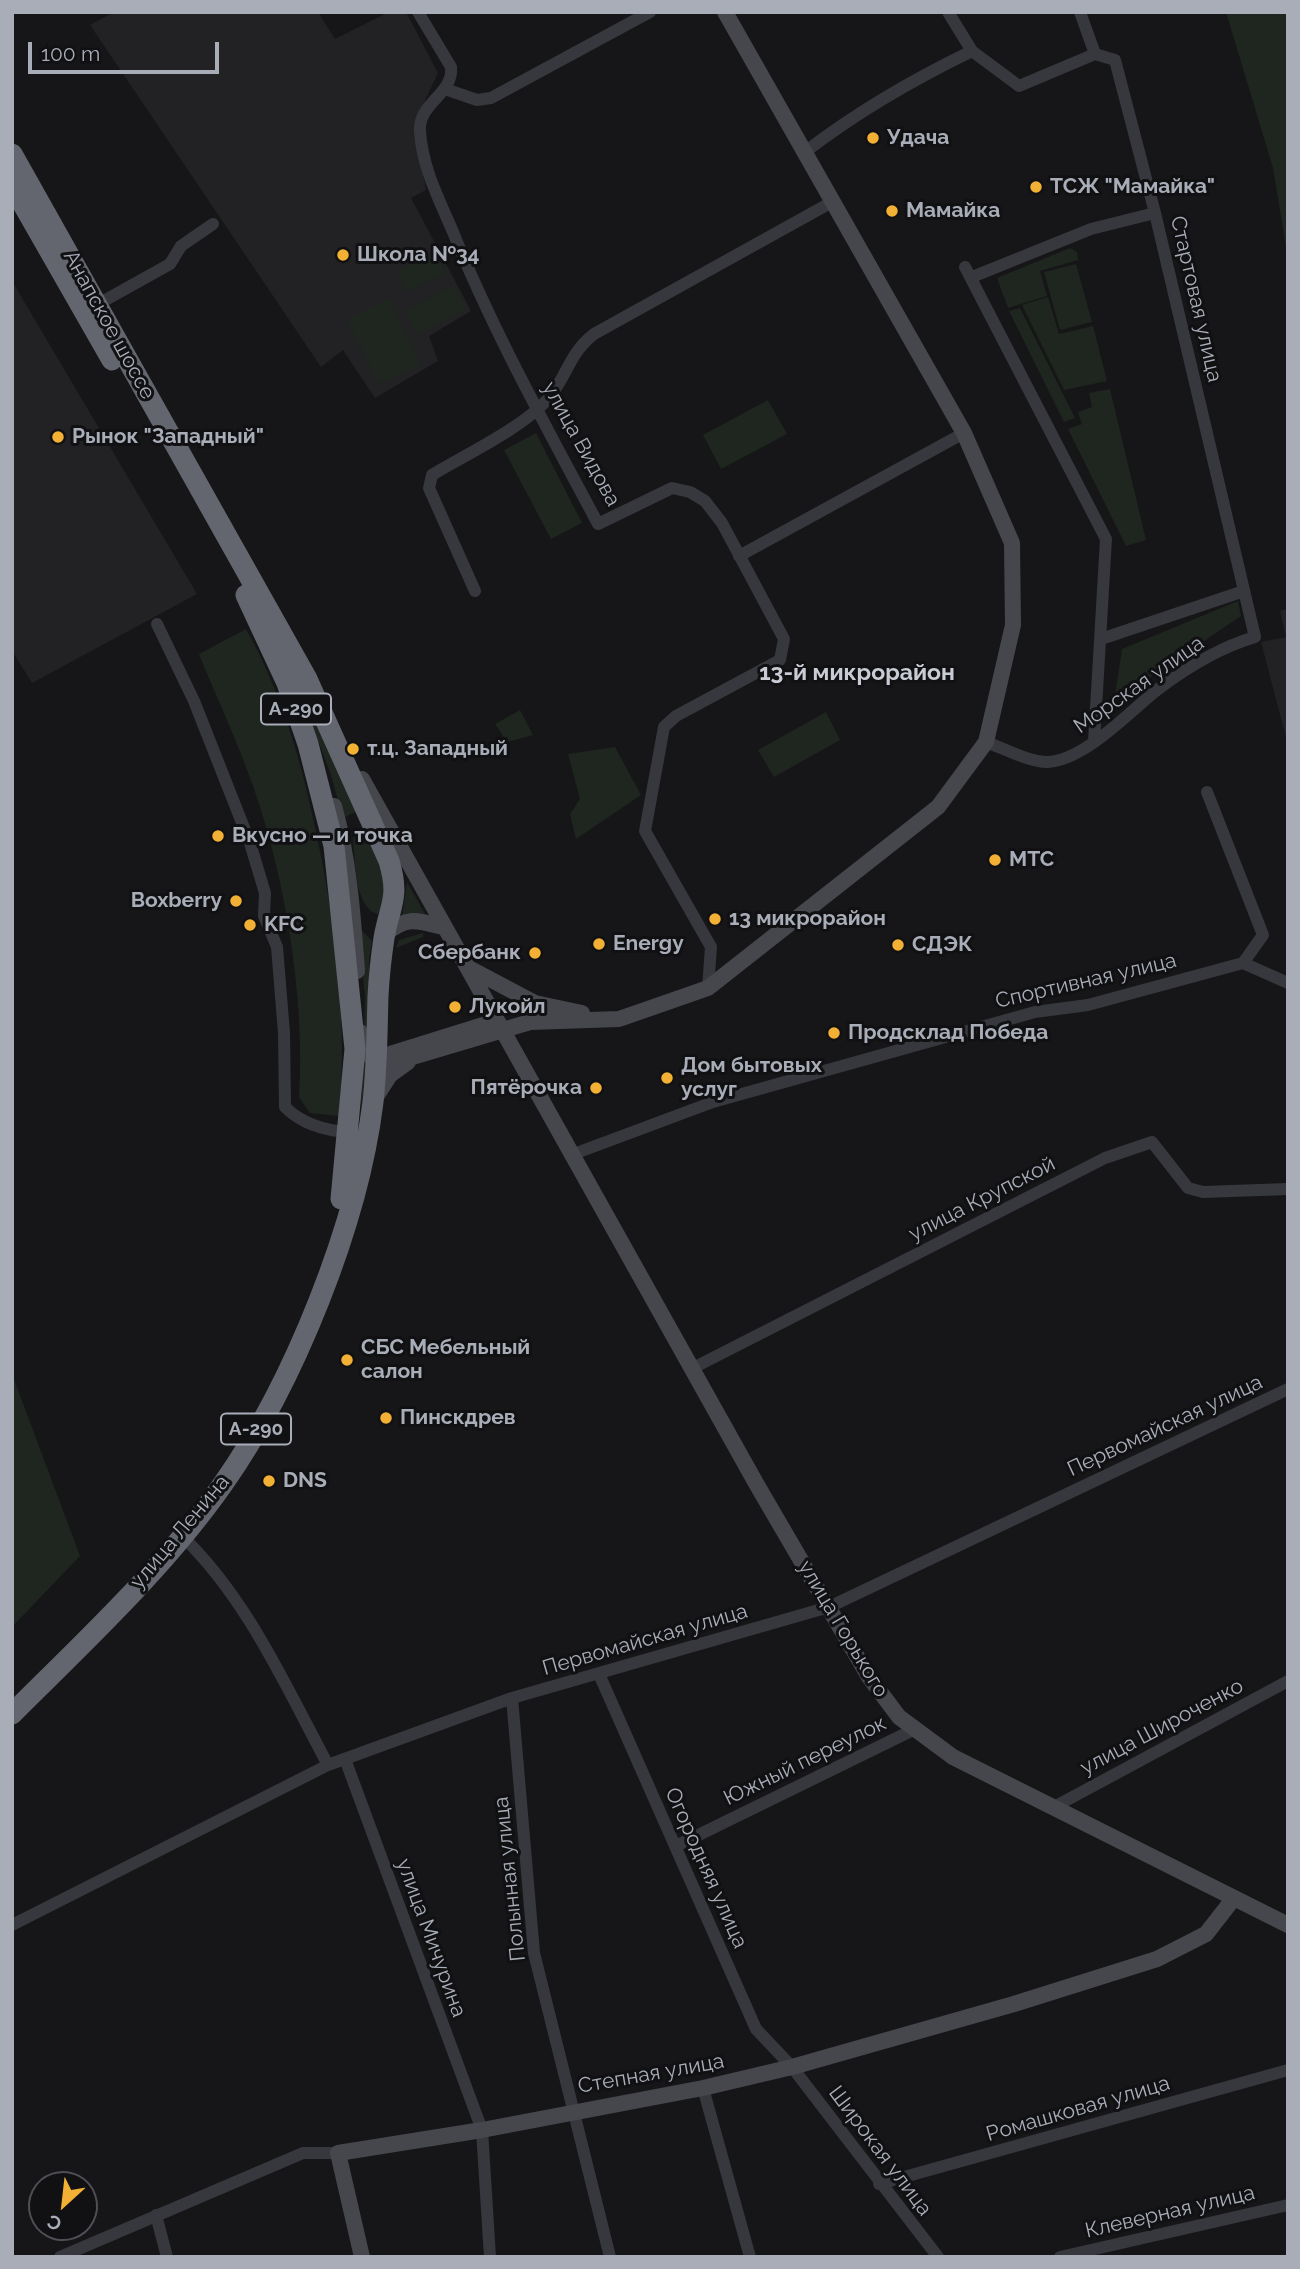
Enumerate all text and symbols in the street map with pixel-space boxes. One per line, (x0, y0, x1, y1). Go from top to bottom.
scale bar (32, 28, 222, 72)
text: 100 m (41, 41, 100, 66)
place label: Удача (887, 125, 949, 151)
marker: Удача (865, 130, 881, 146)
place label: ТСЖ "Мамайка" (1050, 174, 1215, 200)
marker: ТСЖ "Мамайка" (1028, 179, 1044, 195)
place label: Мамайка (906, 198, 1000, 224)
marker: Мамайка (884, 203, 900, 219)
street label: Стартовая улица (1165, 214, 1227, 384)
place label: Школа №34 (357, 242, 480, 268)
street label: Анапское шоссе (58, 246, 160, 404)
marker: Школа №34 (335, 247, 351, 263)
street label: улица Видова (536, 377, 626, 511)
place label: Рынок "Западный" (72, 424, 264, 450)
marker: Рынок "Западный" (50, 429, 66, 445)
street label: Морская улица (1069, 631, 1209, 739)
district label: 13-й микрорайон (759, 659, 955, 687)
road number: А-290 (261, 694, 331, 724)
place label: т.ц. Западный (367, 736, 508, 762)
marker: т.ц. Западный (345, 741, 361, 757)
place label: Вкусно — и точка (232, 823, 413, 849)
marker: Вкусно — и точка (210, 828, 226, 844)
place label: МТС (1009, 847, 1054, 873)
marker: МТС (987, 852, 1003, 868)
place label: Boxberry (131, 888, 222, 914)
marker: Boxberry (228, 893, 244, 909)
place label: 13 микрорайон (729, 906, 886, 932)
marker: 13 микрорайон (707, 911, 723, 927)
place label: KFC (264, 912, 304, 938)
marker: KFC (242, 917, 258, 933)
place label: Energy (613, 931, 684, 957)
place label: СДЭК (912, 932, 972, 958)
marker: Energy (591, 936, 607, 952)
marker: СДЭК (890, 937, 906, 953)
place label: Сбербанк (418, 940, 521, 966)
marker: Сбербанк (527, 945, 543, 961)
street label: Спортивная улица (993, 948, 1179, 1014)
place label: Лукойл (469, 994, 546, 1020)
marker: Лукойл (447, 999, 463, 1015)
place label: Продсклад Победа (848, 1020, 1048, 1046)
marker: Продсклад Победа (826, 1025, 842, 1041)
place label: Дом бытовых услуг (681, 1053, 822, 1103)
marker: Дом бытовых услуг (659, 1070, 675, 1086)
place label: Пятёрочка (470, 1075, 582, 1101)
marker: Пятёрочка (588, 1080, 604, 1096)
street label: улица Крупской (905, 1151, 1059, 1247)
place label: СБС Мебельный салон (361, 1335, 530, 1385)
marker: СБС Мебельный салон (339, 1352, 355, 1368)
street label: Первомайская улица (1064, 1370, 1266, 1482)
place label: Пинскдрев (400, 1405, 516, 1431)
marker: Пинскдрев (378, 1410, 394, 1426)
road number: А-290 (221, 1414, 291, 1444)
place label: DNS (283, 1468, 327, 1494)
street label: улица Ленина (125, 1470, 235, 1594)
marker: DNS (261, 1473, 277, 1489)
street label: улица Горького (792, 1556, 894, 1702)
street label: Первомайская улица (540, 1599, 750, 1681)
street label: улица Широченко (1076, 1673, 1248, 1781)
street label: Южный переулок (720, 1711, 890, 1811)
street label: Огородняя улица (659, 1784, 753, 1952)
street label: Полынная улица (489, 1796, 531, 1962)
street label: улица Мичурина (391, 1855, 471, 2021)
street label: Степная улица (576, 2049, 726, 2099)
street label: Ромашковая улица (983, 2071, 1173, 2147)
street label: Широкая улица (823, 2081, 937, 2221)
north arrow (28, 2171, 98, 2241)
street label: Клеверная улица (1083, 2180, 1257, 2244)
text: С (44, 2210, 65, 2236)

